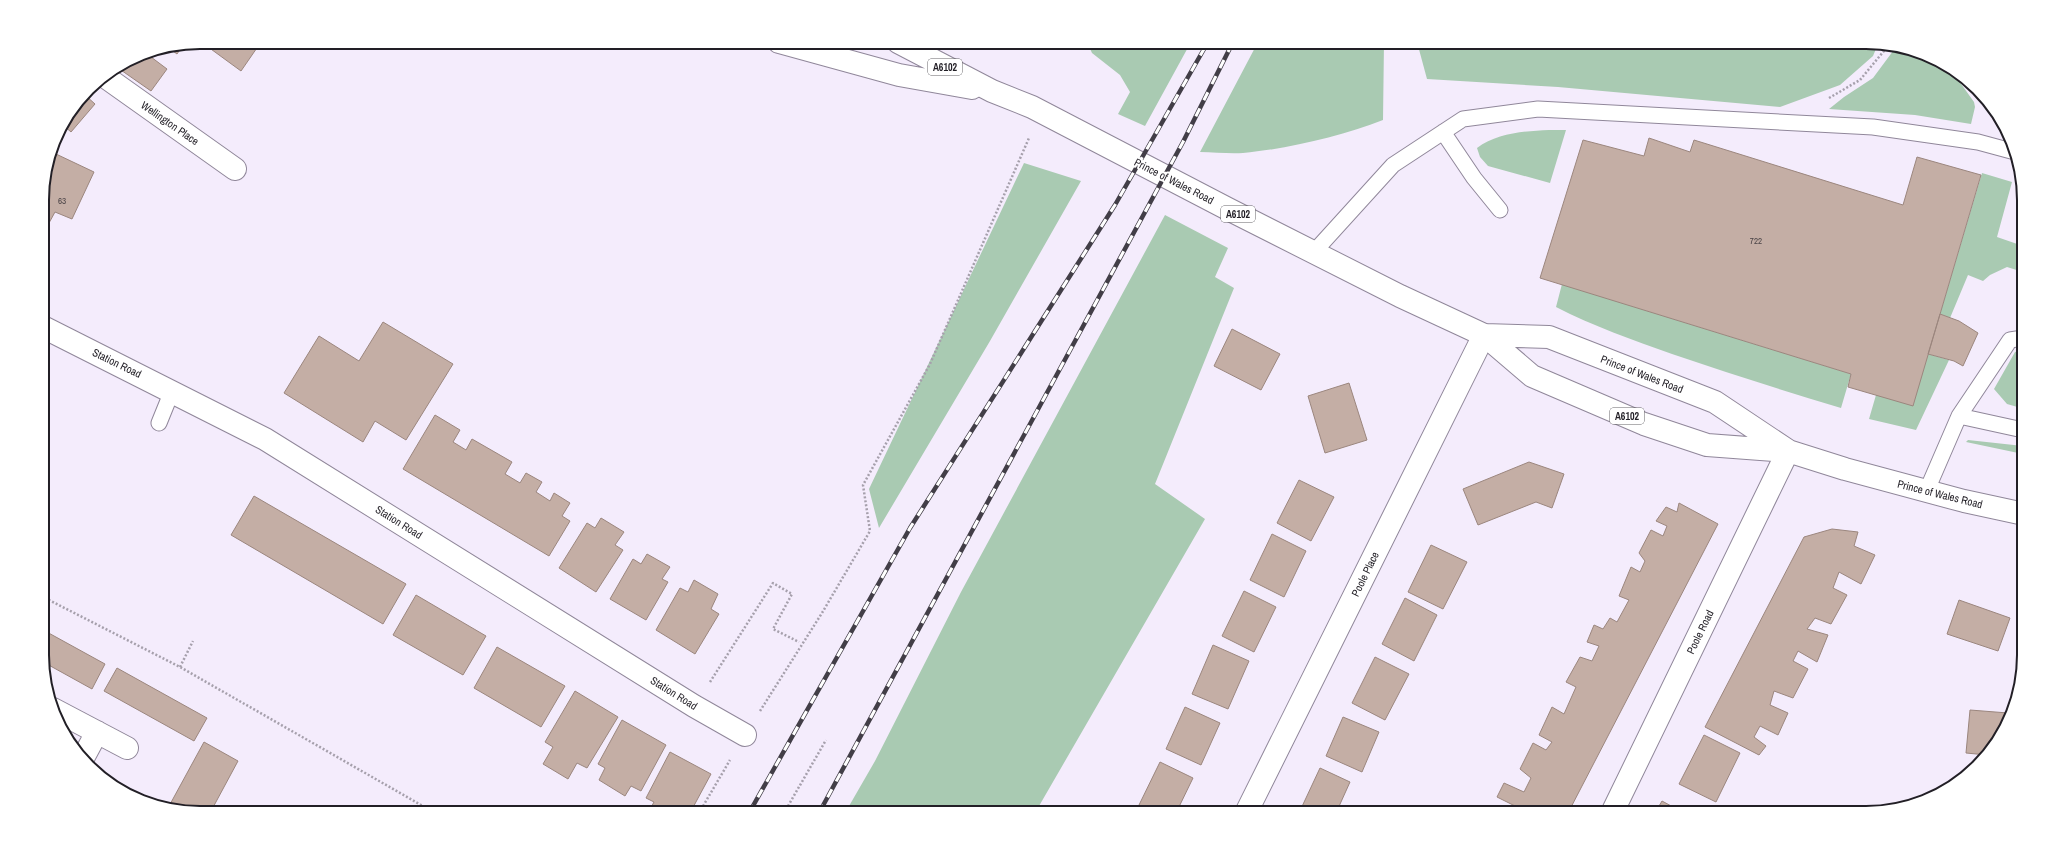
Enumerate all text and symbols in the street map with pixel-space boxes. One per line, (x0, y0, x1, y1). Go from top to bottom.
road number: A6102 (928, 59, 962, 75)
street label: Wellington Place (138, 98, 202, 148)
street label: Prince of Wales Road (1132, 155, 1216, 207)
house number: 63 (58, 195, 66, 207)
road number: A6102 (1221, 206, 1255, 222)
house number: 722 (1750, 235, 1762, 247)
street label: Station Road (90, 345, 144, 381)
street label: Prince of Wales Road (1599, 352, 1685, 396)
road number: A6102 (1610, 408, 1644, 424)
street label: Prince of Wales Road (1896, 477, 1984, 511)
street label: Station Road (373, 502, 425, 542)
street label: Poole Place (1348, 549, 1382, 599)
street label: Poole Road (1683, 608, 1717, 656)
street label: Station Road (648, 673, 700, 713)

